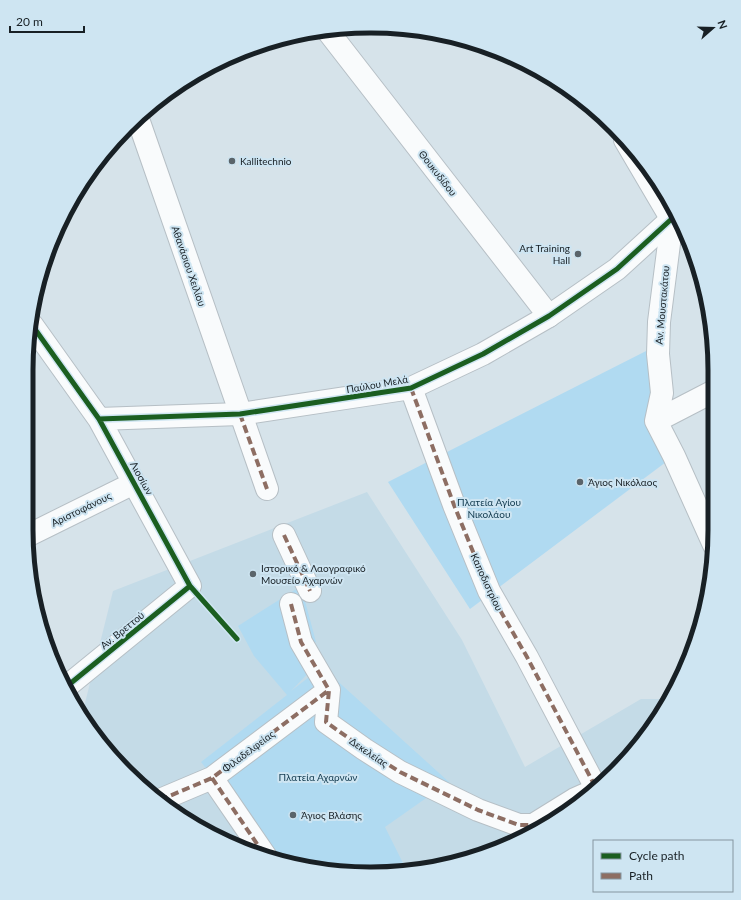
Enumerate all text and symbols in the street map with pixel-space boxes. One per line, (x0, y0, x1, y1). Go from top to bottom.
scale bar (10, 8, 84, 34)
north arrow (693, 8, 733, 48)
text: 20 m (16, 14, 43, 29)
text: N (715, 18, 730, 31)
street label: Θουκυδίδου (416, 148, 460, 198)
place label: Kallitechnio (240, 155, 292, 167)
marker: Kallitechnio (227, 156, 237, 166)
street label: Αθανάσιου Χειλίου (170, 224, 208, 308)
place label: Art Training Hall (519, 242, 570, 266)
marker: Art Training Hall (573, 249, 583, 259)
street label: Αν. Μουστακάτου (653, 265, 671, 345)
street label: Παύλου Μελά (345, 373, 409, 395)
street label: Λιοσίων (128, 459, 156, 497)
place label: Άγιος Νικόλαος (588, 476, 657, 488)
marker: Άγιος Νικόλαος (575, 477, 585, 487)
street label: Αριστοφάνους (49, 489, 113, 529)
park label: Πλατεία Αγίου Νικολάου (457, 496, 521, 520)
street label: Καποδιστρίου (468, 551, 506, 613)
place label: Ιστορικό & Λαογραφικό Μουσείο Αχαρνών (261, 562, 366, 586)
marker: Ιστορικό & Λαογραφικό Μουσείο Αχαρνών (248, 569, 258, 579)
street label: Αν. Βρεττού (98, 609, 146, 651)
street label: Φιλαδελφείας (219, 727, 277, 775)
street label: Δεκελείας (347, 735, 391, 769)
park label: Πλατεία Αχαρνών (279, 771, 357, 783)
place label: Άγιος Βλάσης (301, 809, 362, 821)
marker: Άγιος Βλάσης (288, 810, 298, 820)
legend (593, 840, 733, 892)
text: Cycle path (629, 848, 684, 863)
text: Path (629, 868, 653, 883)

